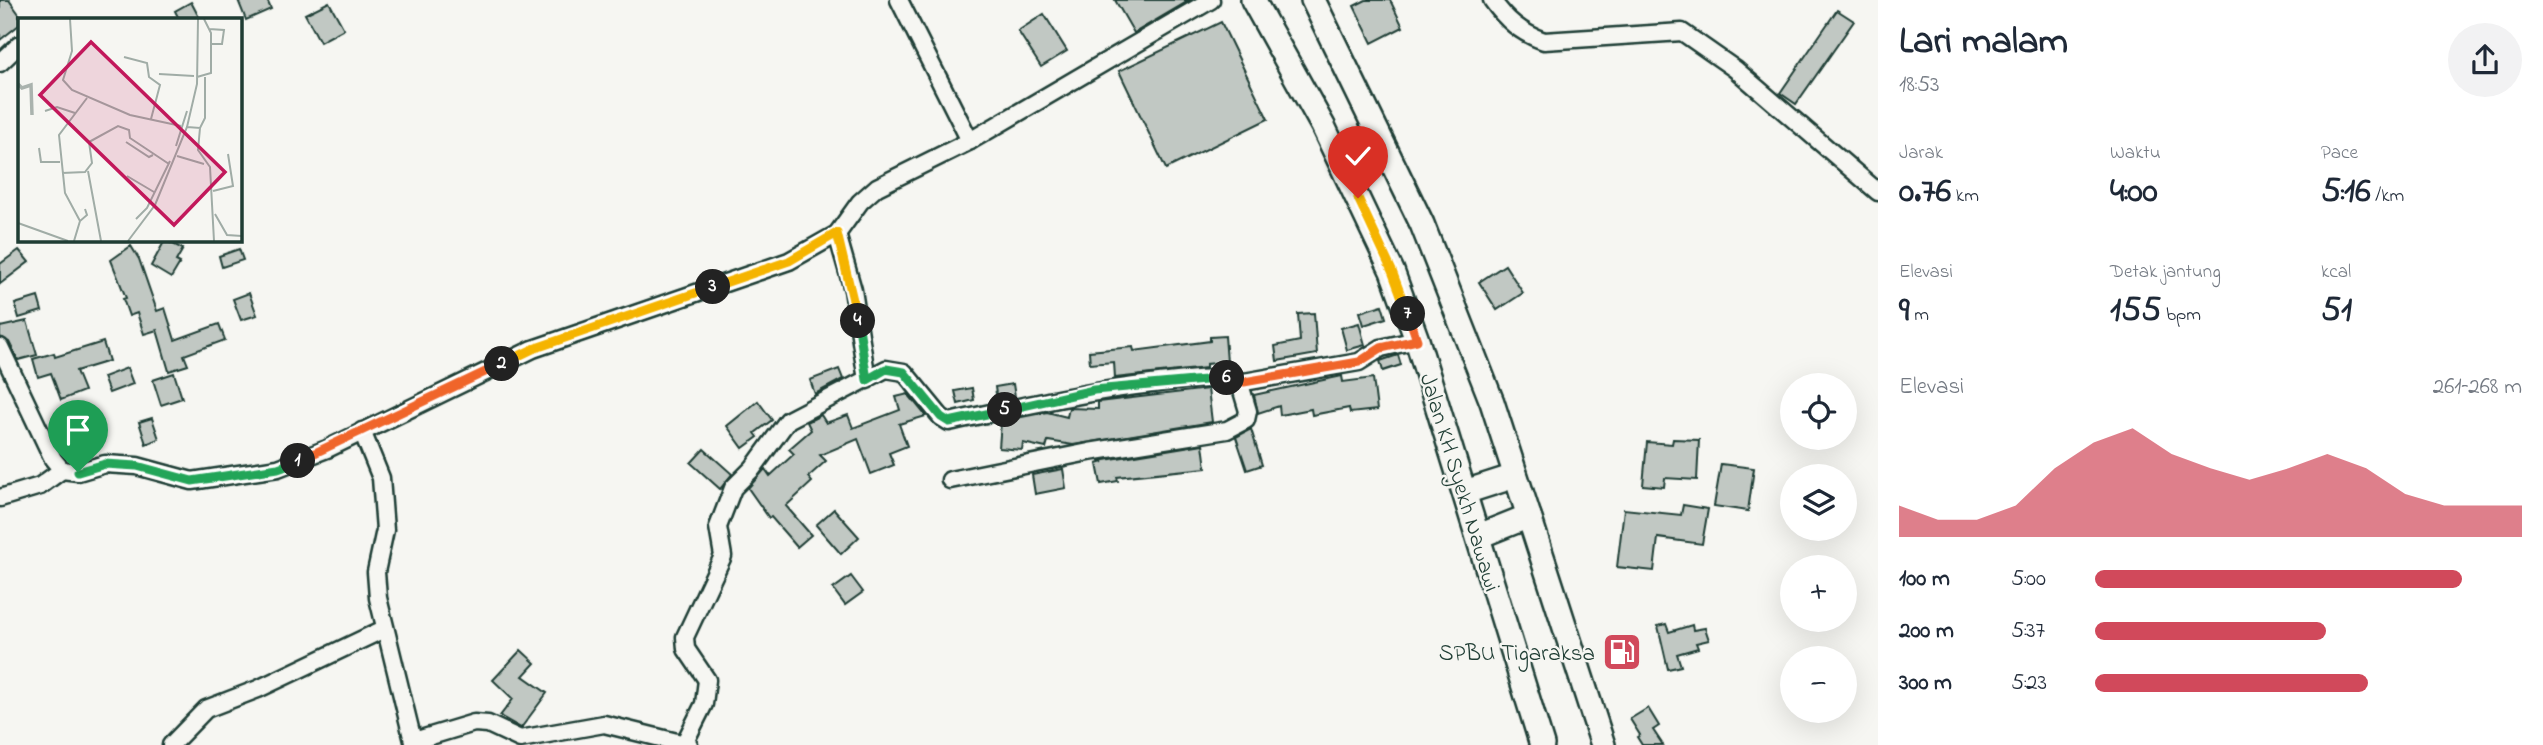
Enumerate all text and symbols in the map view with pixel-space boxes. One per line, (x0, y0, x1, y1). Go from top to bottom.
text: Lari malam (1899, 15, 2068, 71)
inset map (18, 18, 242, 242)
button: share (2448, 23, 2522, 97)
text: 18:53 (1899, 69, 1940, 102)
pin (1328, 126, 1388, 198)
icon: check (1339, 137, 1377, 175)
text: Jarak (1899, 140, 1943, 167)
text: Waktu (2110, 140, 2161, 167)
text: Pace (2321, 140, 2358, 167)
text: 0.76 (1899, 167, 1951, 218)
text: 4:00 (2110, 167, 2158, 218)
text: 5:16 (2321, 167, 2371, 218)
text: km (1951, 183, 1979, 210)
text: /km (2371, 183, 2404, 210)
text: Elevasi (1899, 259, 1953, 286)
text: Detak jantung (2110, 259, 2221, 286)
text: kcal (2321, 259, 2351, 286)
pin: 3 (696, 270, 730, 304)
text: 3 (709, 273, 716, 300)
text: 9 (1899, 286, 1910, 337)
text: 155 (2110, 286, 2161, 337)
text: 51 (2321, 286, 2352, 337)
pin: 7 (1390, 296, 1426, 332)
text: 7 (1404, 300, 1411, 327)
text: m (1910, 302, 1929, 329)
text: bpm (2161, 302, 2201, 329)
pin: 4 (840, 304, 876, 338)
text: 4 (854, 307, 861, 334)
pin: 2 (484, 346, 520, 382)
text: 2 (497, 350, 506, 377)
pin: 6 (1210, 360, 1244, 396)
text: 6 (1222, 364, 1231, 391)
street label: Jalan KH Syekh Nawawi (1408, 370, 1508, 596)
text: Elevasi (1899, 371, 1964, 404)
text: 261–268 m (2433, 371, 2522, 404)
map controls (1780, 373, 1857, 723)
button: locate (1780, 373, 1857, 450)
pin: 5 (988, 392, 1023, 428)
text: 5 (999, 396, 1010, 423)
pin (48, 400, 108, 472)
icon: arrive (59, 411, 97, 449)
pin: 1 (280, 444, 316, 478)
text: 1 (294, 447, 301, 474)
button: layers (1780, 464, 1857, 541)
button: + (1780, 555, 1857, 632)
text: 100 m (1899, 563, 1950, 596)
text: 5:00 (2011, 563, 2046, 596)
text: 200 m (1899, 615, 1954, 648)
text: 5:37 (2011, 615, 2045, 648)
fuel station icon: SPBU Tigaraksa (1601, 631, 1643, 673)
place label: SPBU Tigaraksa (1439, 638, 1595, 672)
button: − (1780, 646, 1857, 723)
text: 300 m (1899, 667, 1952, 700)
text: 5:23 (2011, 667, 2047, 700)

